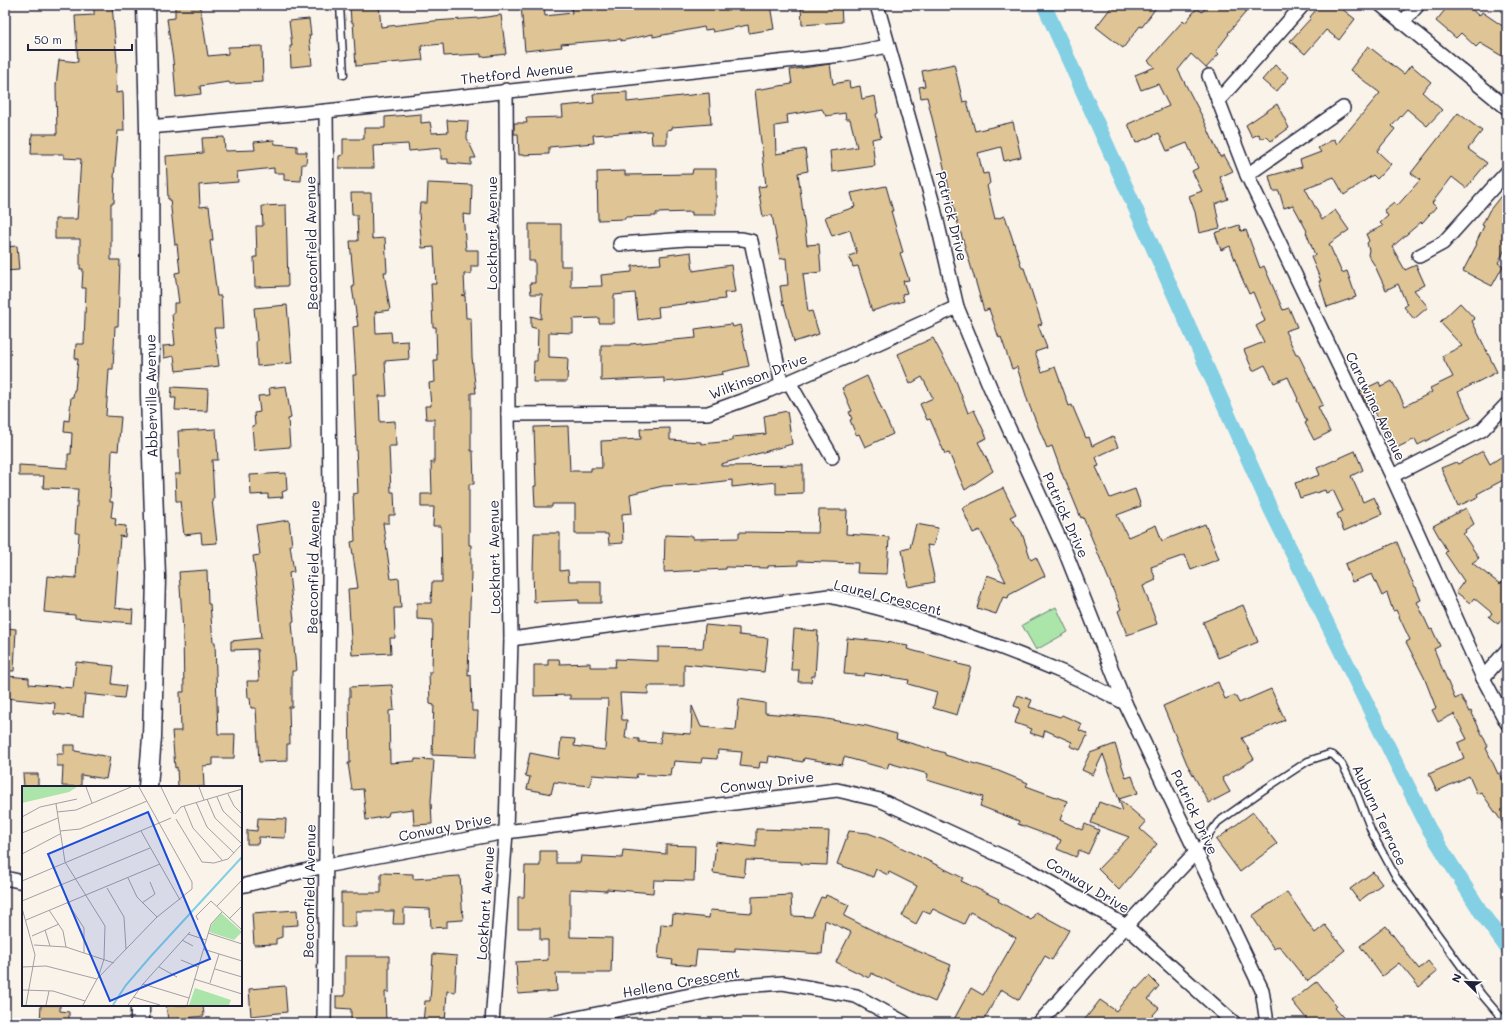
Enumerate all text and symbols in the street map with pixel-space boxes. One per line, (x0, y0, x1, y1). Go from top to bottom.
scale bar (28, 26, 132, 52)
text: 50 m (34, 31, 62, 47)
street label: Thetford Avenue (460, 58, 574, 88)
street label: Patrick Drive (932, 169, 972, 263)
street label: Beaconfield Avenue (300, 176, 322, 310)
street label: Lockhart Avenue (482, 176, 501, 290)
street label: Abberville Avenue (140, 334, 162, 458)
street label: Carawina Avenue (1341, 348, 1411, 464)
street label: Wilkinson Drive (706, 349, 810, 403)
street label: Patrick Drive (1039, 469, 1093, 561)
street label: Beaconfield Avenue (302, 500, 324, 634)
street label: Lockhart Avenue (484, 500, 504, 614)
street label: Laurel Crescent (832, 574, 944, 620)
street label: Auburn Terrace (1348, 761, 1412, 869)
street label: Patrick Drive (1167, 766, 1223, 858)
street label: Conway Drive (719, 767, 815, 797)
inset map (22, 786, 242, 1006)
street label: Conway Drive (397, 809, 493, 845)
street label: Beaconfield Avenue (298, 824, 320, 958)
street label: Lockhart Avenue (472, 845, 498, 961)
street label: Conway Drive (1043, 853, 1133, 917)
street label: Hellena Crescent (621, 962, 741, 1002)
north arrow (1446, 962, 1486, 1002)
text: N (1448, 971, 1465, 985)

